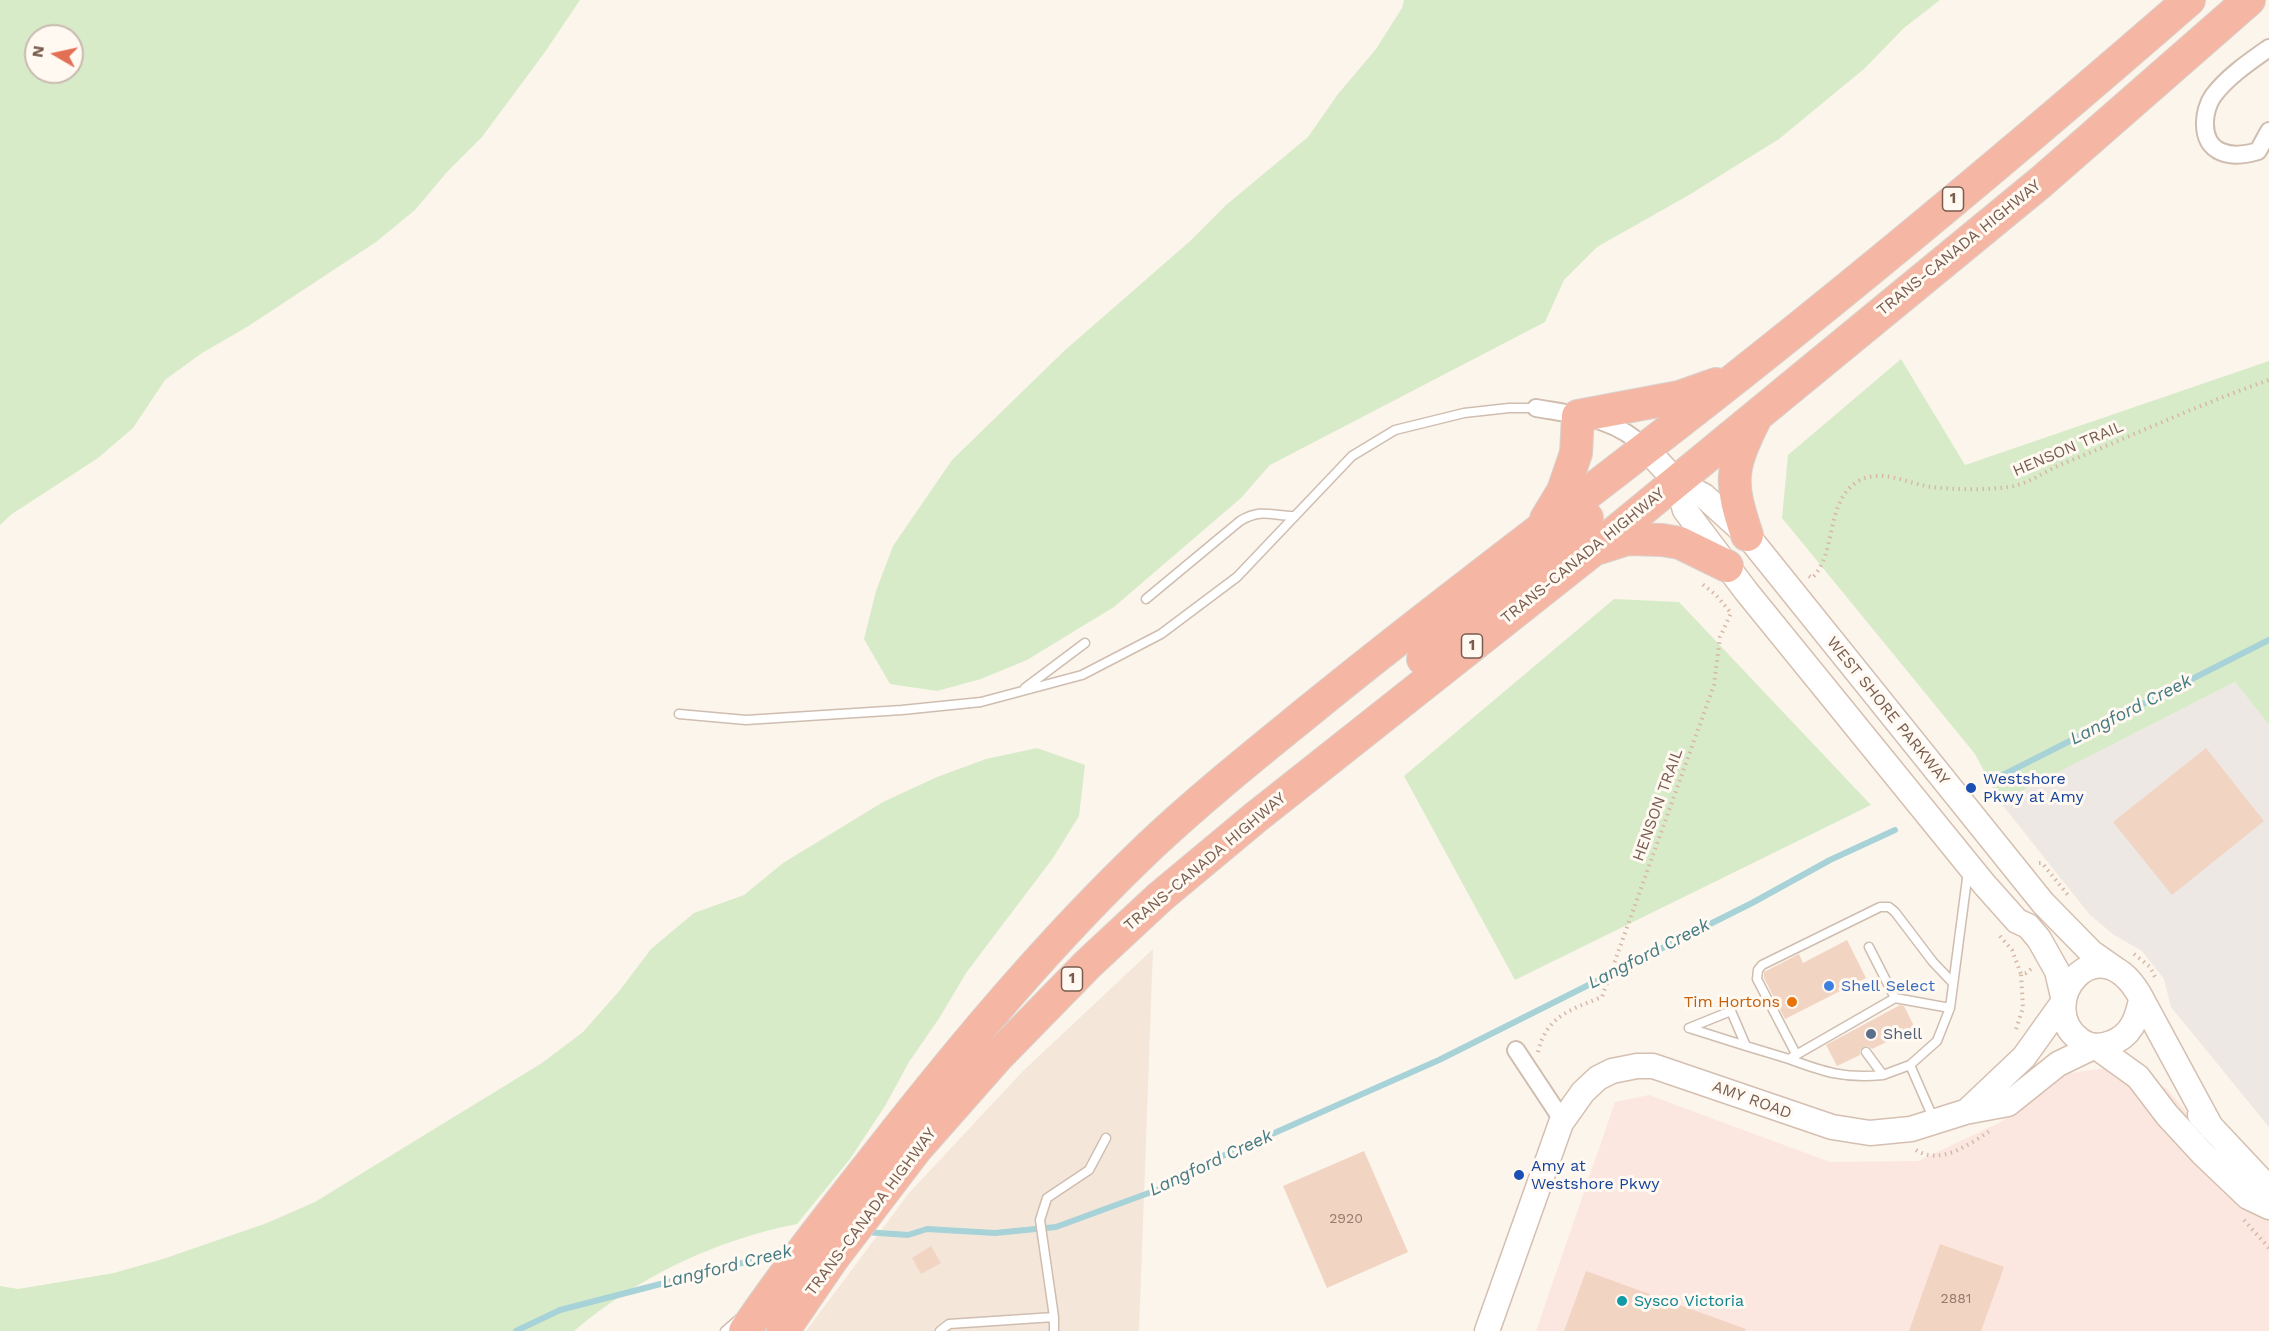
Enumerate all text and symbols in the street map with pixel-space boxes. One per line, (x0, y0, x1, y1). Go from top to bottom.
north arrow (24, 24, 84, 84)
text: N (27, 44, 48, 59)
street label: TRANS-CANADA HIGHWAY (1873, 176, 2045, 320)
road number: 1 (1942, 187, 1964, 211)
street label: HENSON TRAIL (2010, 417, 2126, 481)
street label: TRANS-CANADA HIGHWAY (1497, 484, 1669, 628)
street label: WEST SHORE PARKWAY (1822, 633, 1954, 789)
road number: 1 (1462, 634, 1482, 658)
water label: Langford Creek (2067, 670, 2195, 750)
street label: HENSON TRAIL (1629, 746, 1687, 864)
place label: Westshore Pkwy at Amy (1983, 769, 2084, 807)
marker: Westshore Pkwy at Amy (1964, 781, 1978, 795)
street label: TRANS-CANADA HIGHWAY (1120, 789, 1290, 935)
water label: Langford Creek (1585, 914, 1713, 994)
road number: 1 (1062, 967, 1082, 991)
place label: Shell Select (1841, 976, 1935, 996)
marker: Shell Select (1822, 979, 1836, 993)
place label: Tim Hortons (1684, 992, 1780, 1012)
marker: Tim Hortons (1785, 995, 1799, 1009)
place label: Shell (1883, 1024, 1922, 1044)
marker: Shell (1864, 1027, 1878, 1041)
street label: AMY ROAD (1710, 1077, 1794, 1123)
street label: TRANS-CANADA HIGHWAY (802, 1124, 940, 1300)
water label: Langford Creek (1146, 1125, 1276, 1201)
place label: Amy at Westshore Pkwy (1531, 1156, 1660, 1194)
marker: Amy at Westshore Pkwy (1512, 1168, 1526, 1182)
house number: 2920 (1329, 1211, 1363, 1227)
water label: Langford Creek (660, 1240, 794, 1294)
place label: Sysco Victoria (1634, 1291, 1744, 1311)
house number: 2881 (1941, 1291, 1971, 1307)
marker: Sysco Victoria (1615, 1294, 1629, 1308)

